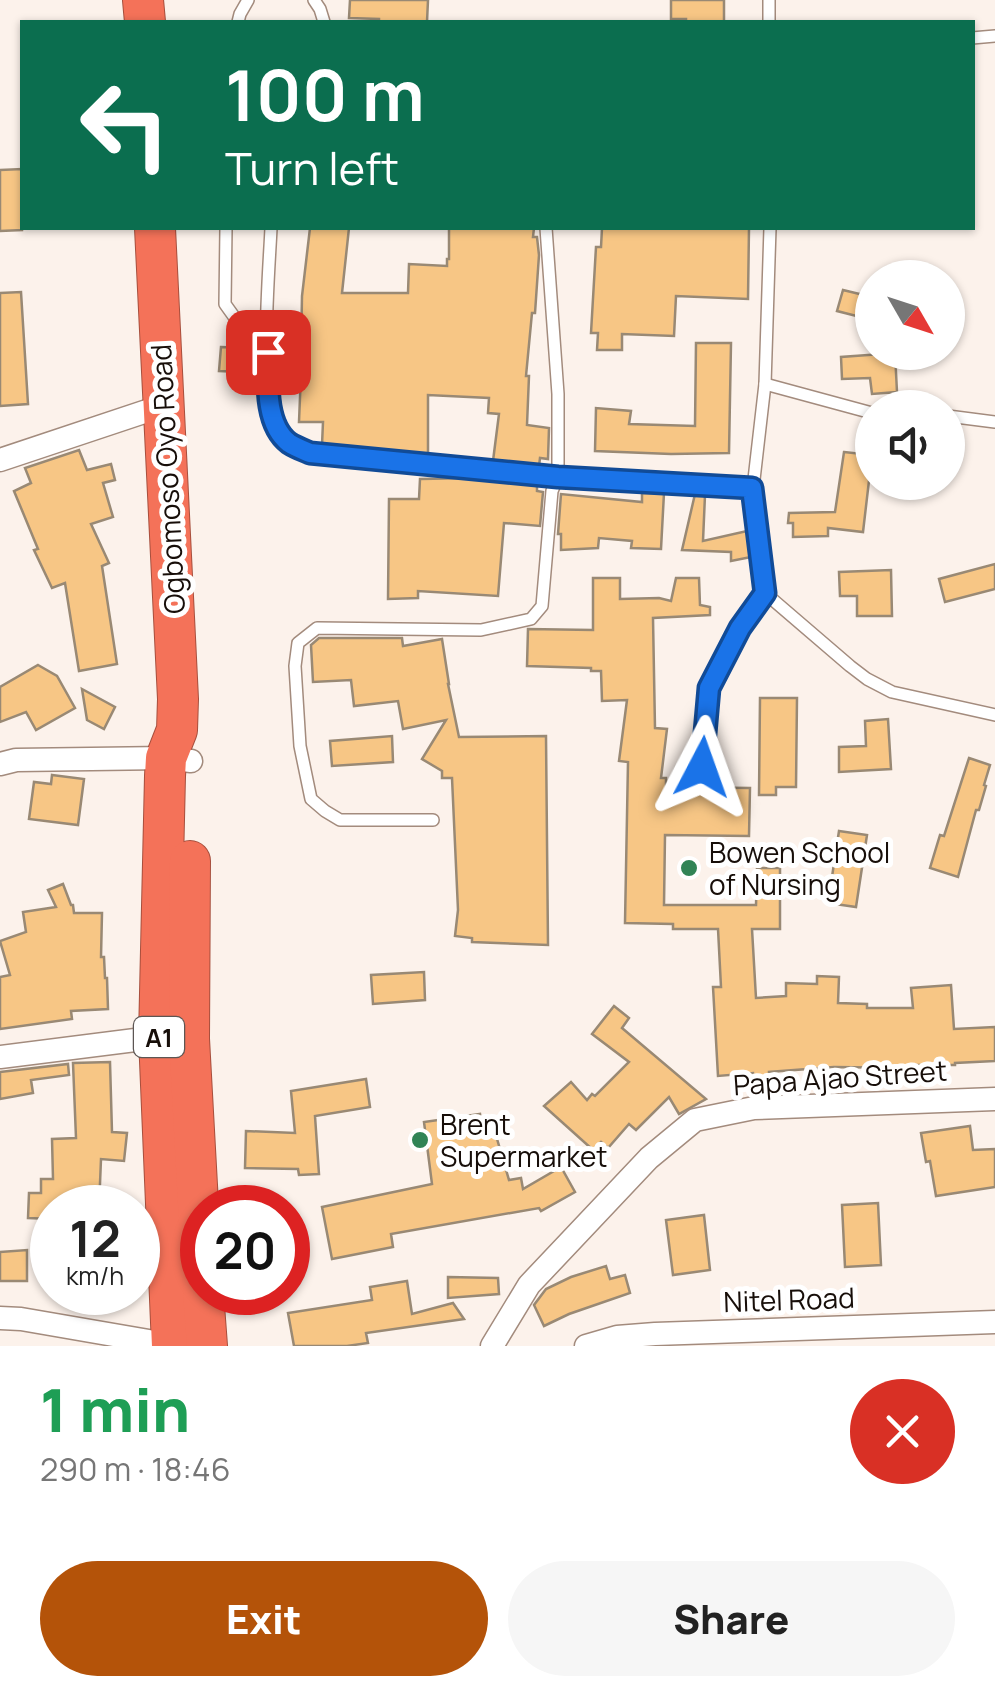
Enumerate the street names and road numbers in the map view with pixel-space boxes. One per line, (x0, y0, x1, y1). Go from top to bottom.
street label: Ogbomoso Oyo Road (141, 343, 193, 615)
road number: A1 (134, 1017, 184, 1057)
street label: Papa Ajao Street (732, 1051, 948, 1103)
street label: Nitel Road (723, 1278, 855, 1320)

